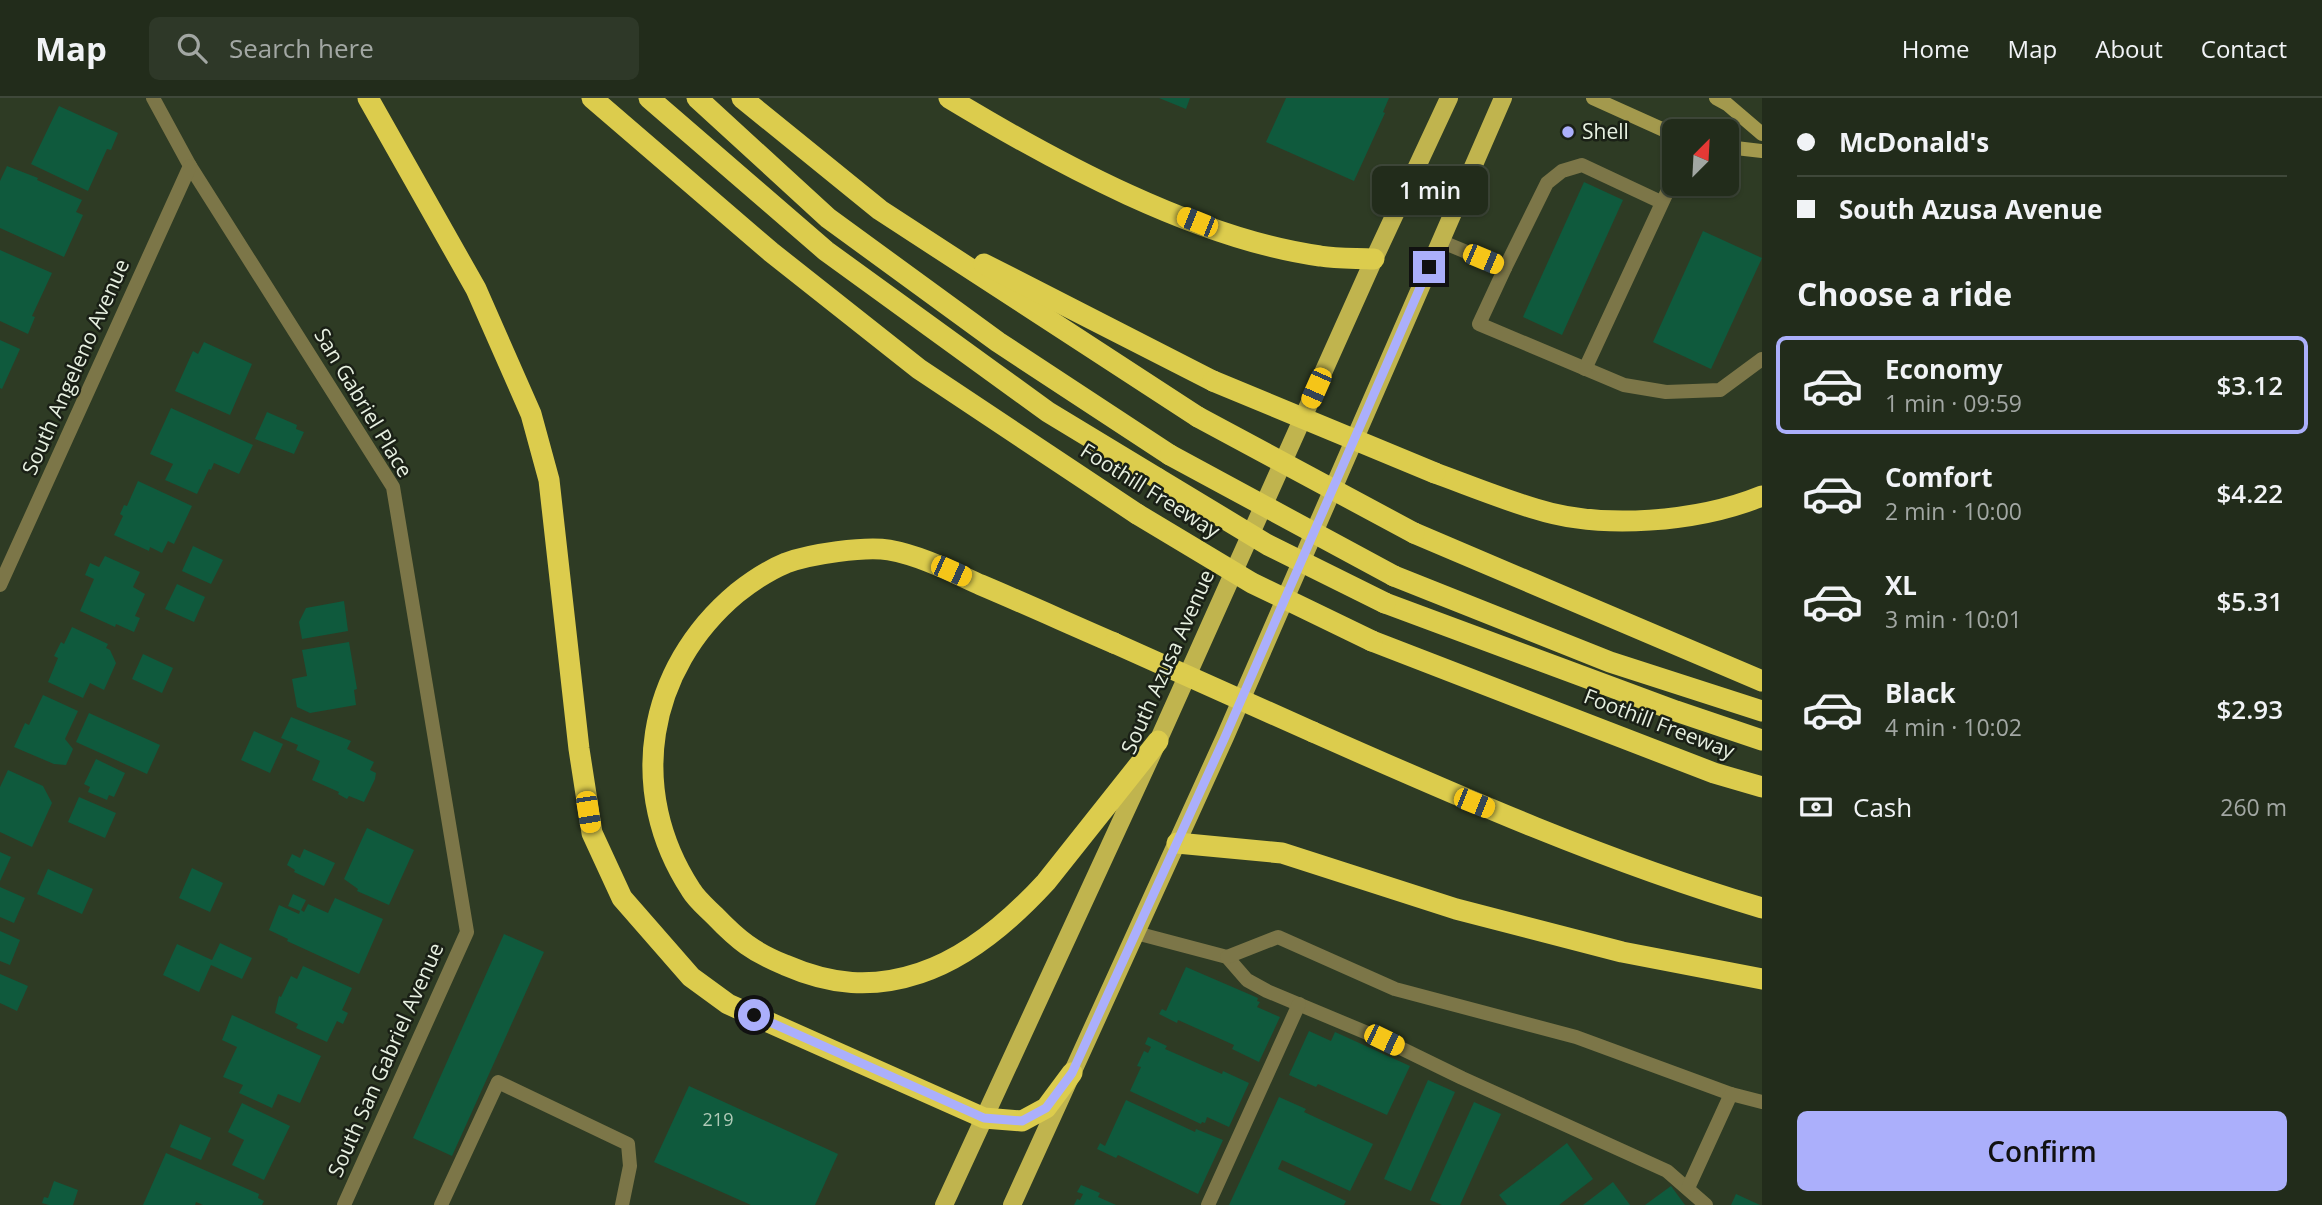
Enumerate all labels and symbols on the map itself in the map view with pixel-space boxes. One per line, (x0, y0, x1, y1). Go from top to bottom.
place label: Shell (1582, 117, 1629, 145)
north arrow (1662, 119, 1740, 196)
marker: Shell (1560, 124, 1576, 140)
callout: 1 min (1371, 166, 1487, 214)
car (1174, 204, 1221, 240)
car (1460, 241, 1507, 277)
route end (1413, 251, 1445, 283)
street label: South Angeleno Avenue (15, 254, 135, 479)
street label: San Gabriel Place (308, 323, 419, 482)
car (1298, 365, 1335, 411)
street label: Foothill Freeway (1076, 436, 1226, 544)
car (928, 553, 975, 589)
street label: South Azusa Avenue (1114, 565, 1220, 758)
street label: Foothill Freeway (1580, 681, 1739, 765)
car (1451, 785, 1498, 821)
car (575, 790, 602, 834)
street label: South San Gabriel Avenue (321, 938, 449, 1181)
route start (738, 999, 770, 1031)
car (1361, 1021, 1408, 1059)
house number: 219 (703, 1107, 733, 1131)

